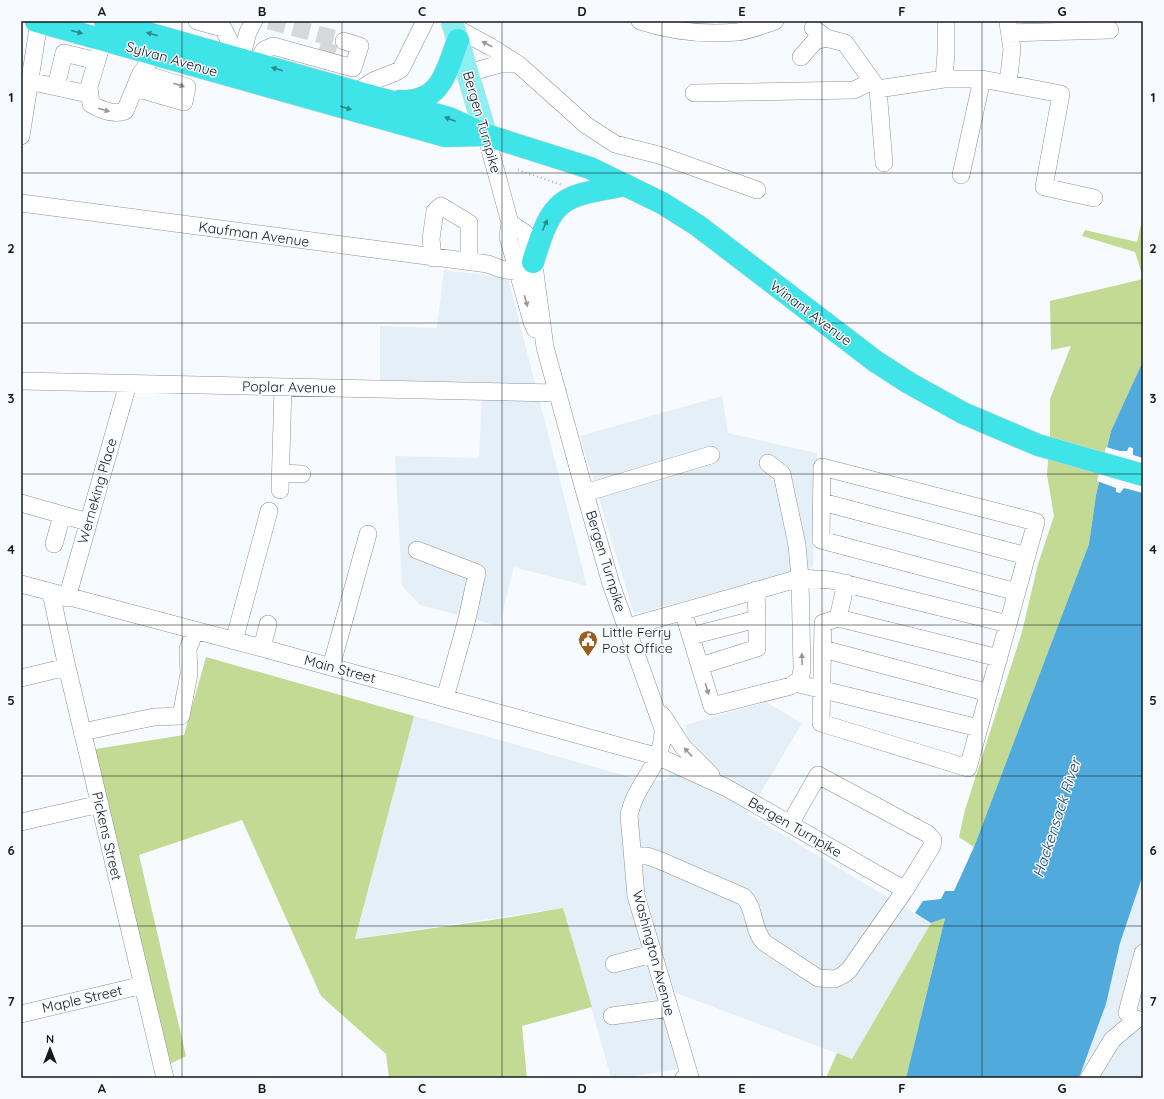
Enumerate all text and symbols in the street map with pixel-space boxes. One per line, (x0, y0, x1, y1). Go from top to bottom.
text: A (98, 3, 107, 19)
text: B (258, 3, 266, 19)
text: C (418, 3, 426, 19)
text: D (577, 3, 587, 19)
text: E (738, 3, 746, 19)
text: F (898, 3, 906, 19)
text: G (1057, 3, 1067, 19)
one-way arrow (71, 29, 83, 35)
one-way arrow (145, 31, 157, 37)
street label: Sylvan Avenue (124, 37, 220, 81)
one-way arrow (481, 41, 493, 48)
one-way arrow (270, 66, 282, 72)
street label: Bergen Turnpike (459, 69, 505, 175)
one-way arrow (173, 82, 185, 88)
text: 1 (8, 89, 14, 105)
text: 1 (1150, 89, 1156, 105)
one-way arrow (341, 105, 353, 111)
one-way arrow (97, 107, 110, 113)
one-way arrow (444, 115, 456, 121)
street label: Kaufman Avenue (197, 217, 311, 251)
one-way arrow (542, 220, 548, 231)
text: 2 (7, 240, 15, 256)
text: 2 (1149, 240, 1157, 256)
street label: Winant Avenue (767, 276, 855, 350)
one-way arrow (523, 295, 529, 307)
street label: Poplar Avenue (242, 377, 336, 397)
text: 3 (8, 390, 15, 406)
text: 3 (1150, 390, 1157, 406)
street label: Werneking Place (73, 436, 121, 546)
street label: Bergen Turnpike (582, 508, 630, 614)
text: 4 (7, 541, 15, 557)
text: 4 (1149, 541, 1157, 557)
place label: Little Ferry Post Office (602, 623, 673, 657)
public building icon: Little Ferry Post Office (577, 629, 599, 657)
street label: Main Street (302, 651, 378, 687)
one-way arrow (799, 652, 805, 665)
one-way arrow (704, 683, 710, 695)
text: 5 (7, 692, 15, 708)
text: 5 (1149, 692, 1157, 708)
one-way arrow (684, 747, 693, 756)
water label: Hackensack River (1028, 754, 1085, 880)
street label: Pickens Street (88, 790, 126, 882)
street label: Bergen Turnpike (745, 793, 845, 861)
text: 6 (7, 842, 15, 858)
text: 6 (1149, 842, 1157, 858)
street label: Washington Avenue (629, 888, 679, 1018)
street label: Maple Street (40, 981, 124, 1017)
text: 7 (7, 993, 15, 1009)
text: 7 (1149, 993, 1157, 1009)
north arrow (30, 1029, 70, 1069)
text: N (46, 1032, 54, 1046)
text: A (98, 1080, 107, 1096)
text: B (258, 1080, 266, 1096)
text: C (418, 1080, 426, 1096)
text: D (577, 1080, 587, 1096)
text: E (738, 1080, 746, 1096)
text: F (898, 1080, 906, 1096)
text: G (1057, 1080, 1067, 1096)

